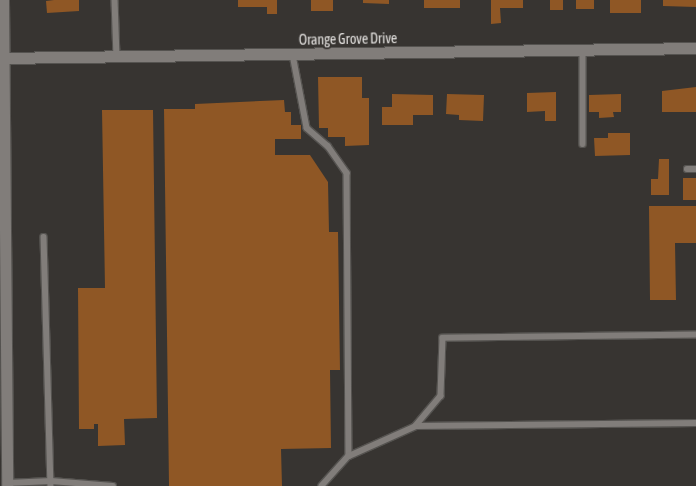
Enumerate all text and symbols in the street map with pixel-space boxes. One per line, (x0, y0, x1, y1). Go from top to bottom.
street label: Orange Grove Drive (299, 30, 397, 48)

